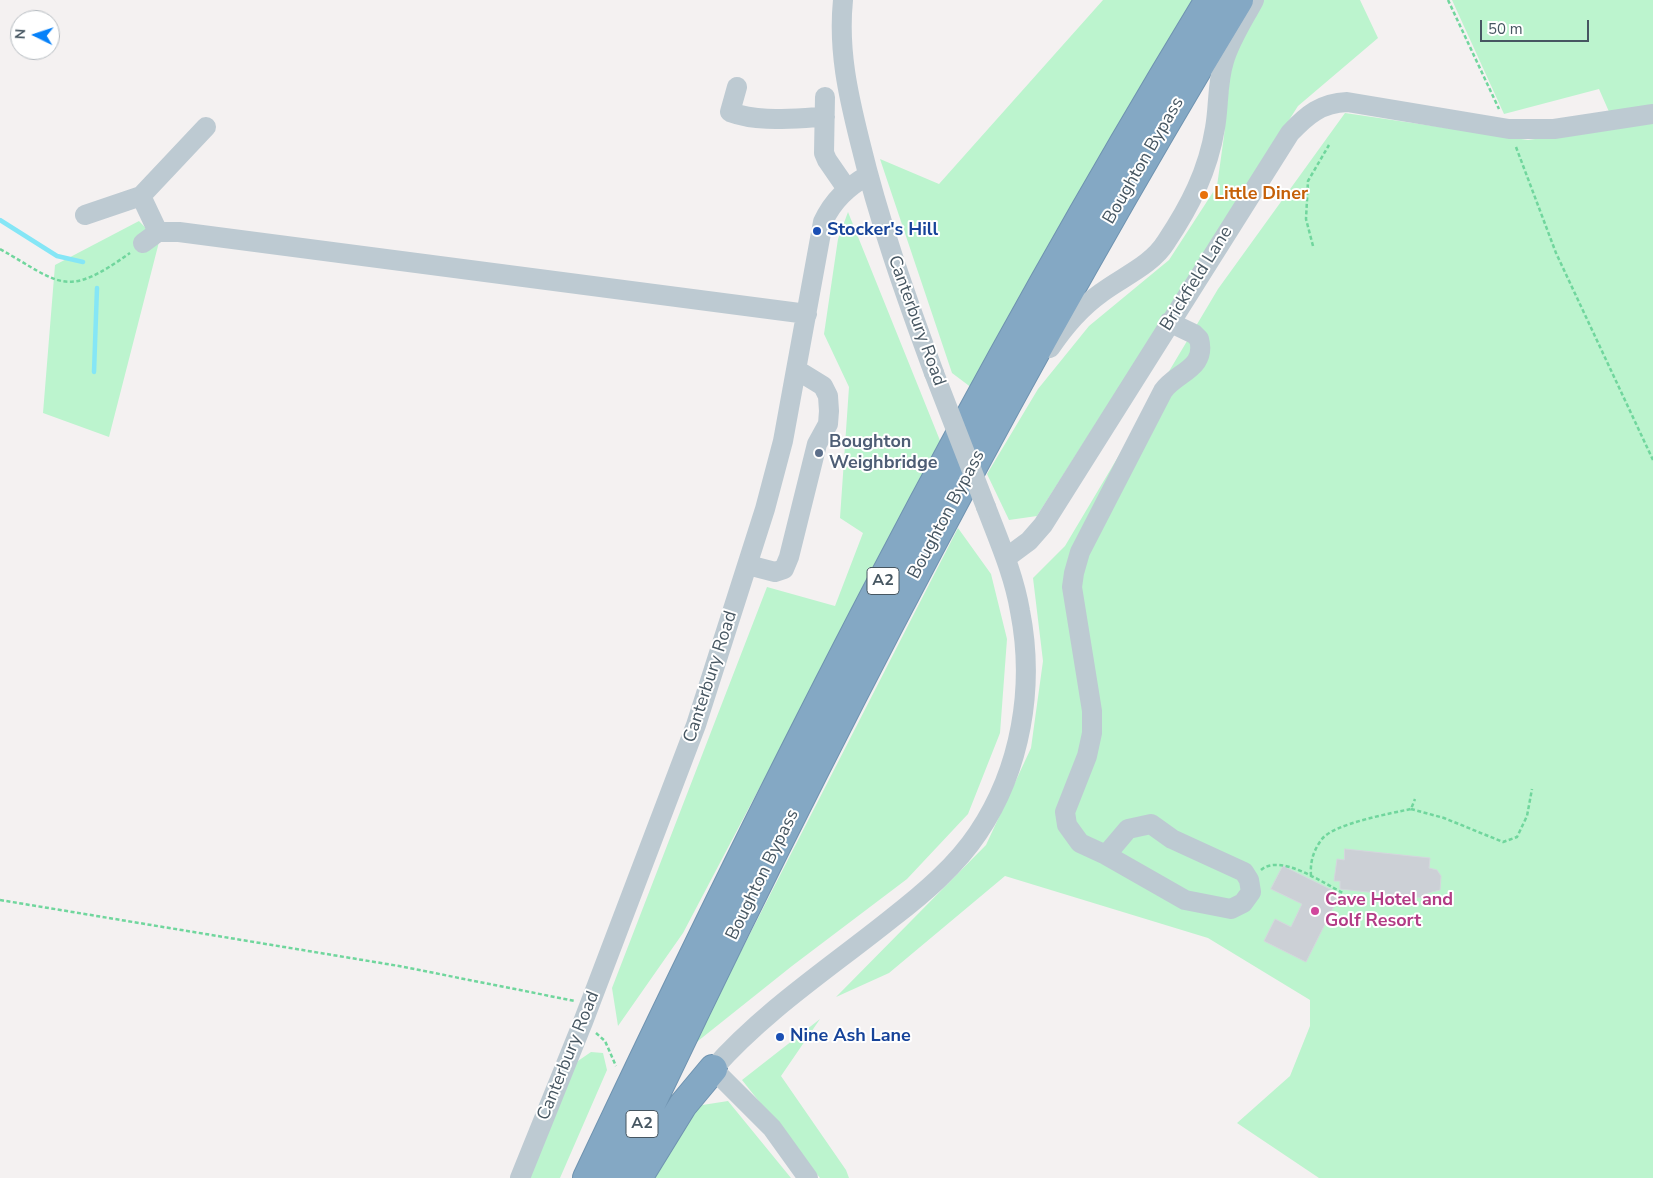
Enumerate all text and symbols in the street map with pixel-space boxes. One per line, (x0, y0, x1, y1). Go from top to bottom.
north arrow (10, 10, 60, 60)
scale bar (1483, 10, 1592, 42)
text: 50 m (1488, 19, 1523, 39)
text: N (11, 28, 30, 40)
street label: Boughton Bypass (1099, 94, 1189, 228)
place label: Little Diner (1214, 184, 1308, 206)
marker: Little Diner (1198, 189, 1210, 201)
place label: Stocker's Hill (827, 220, 938, 242)
street label: Brickfield Lane (1156, 223, 1238, 335)
marker: Stocker's Hill (811, 225, 823, 237)
street label: Canterbury Road (882, 253, 950, 389)
place label: Boughton Weighbridge (829, 432, 938, 474)
marker: Boughton Weighbridge (813, 447, 825, 459)
street label: Boughton Bypass (904, 447, 990, 583)
road number: A2 (867, 568, 899, 594)
street label: Canterbury Road (680, 608, 742, 746)
street label: Boughton Bypass (722, 806, 804, 944)
place label: Cave Hotel and Golf Resort (1325, 890, 1453, 932)
marker: Cave Hotel and Golf Resort (1309, 905, 1321, 917)
street label: Canterbury Road (533, 988, 605, 1124)
place label: Nine Ash Lane (790, 1026, 911, 1048)
marker: Nine Ash Lane (774, 1031, 786, 1043)
road number: A2 (626, 1110, 658, 1138)

